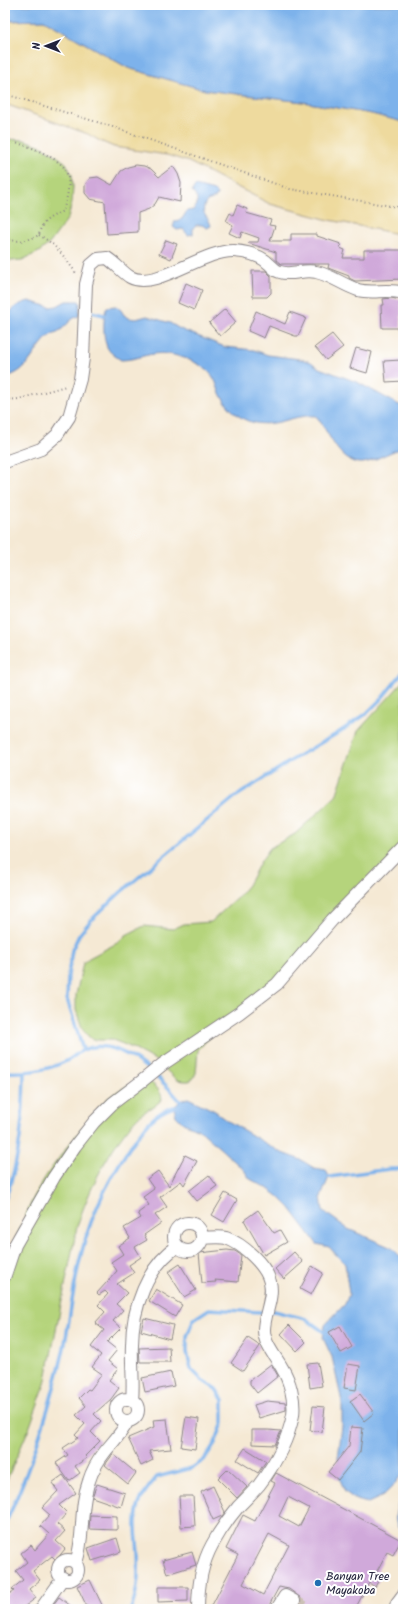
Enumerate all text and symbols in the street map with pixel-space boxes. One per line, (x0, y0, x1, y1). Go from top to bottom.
north arrow (26, 26, 66, 66)
text: N (28, 42, 46, 49)
place label: Banyan Tree Mayakoba (326, 1567, 390, 1600)
marker: Banyan Tree Mayakoba (313, 1578, 323, 1588)

